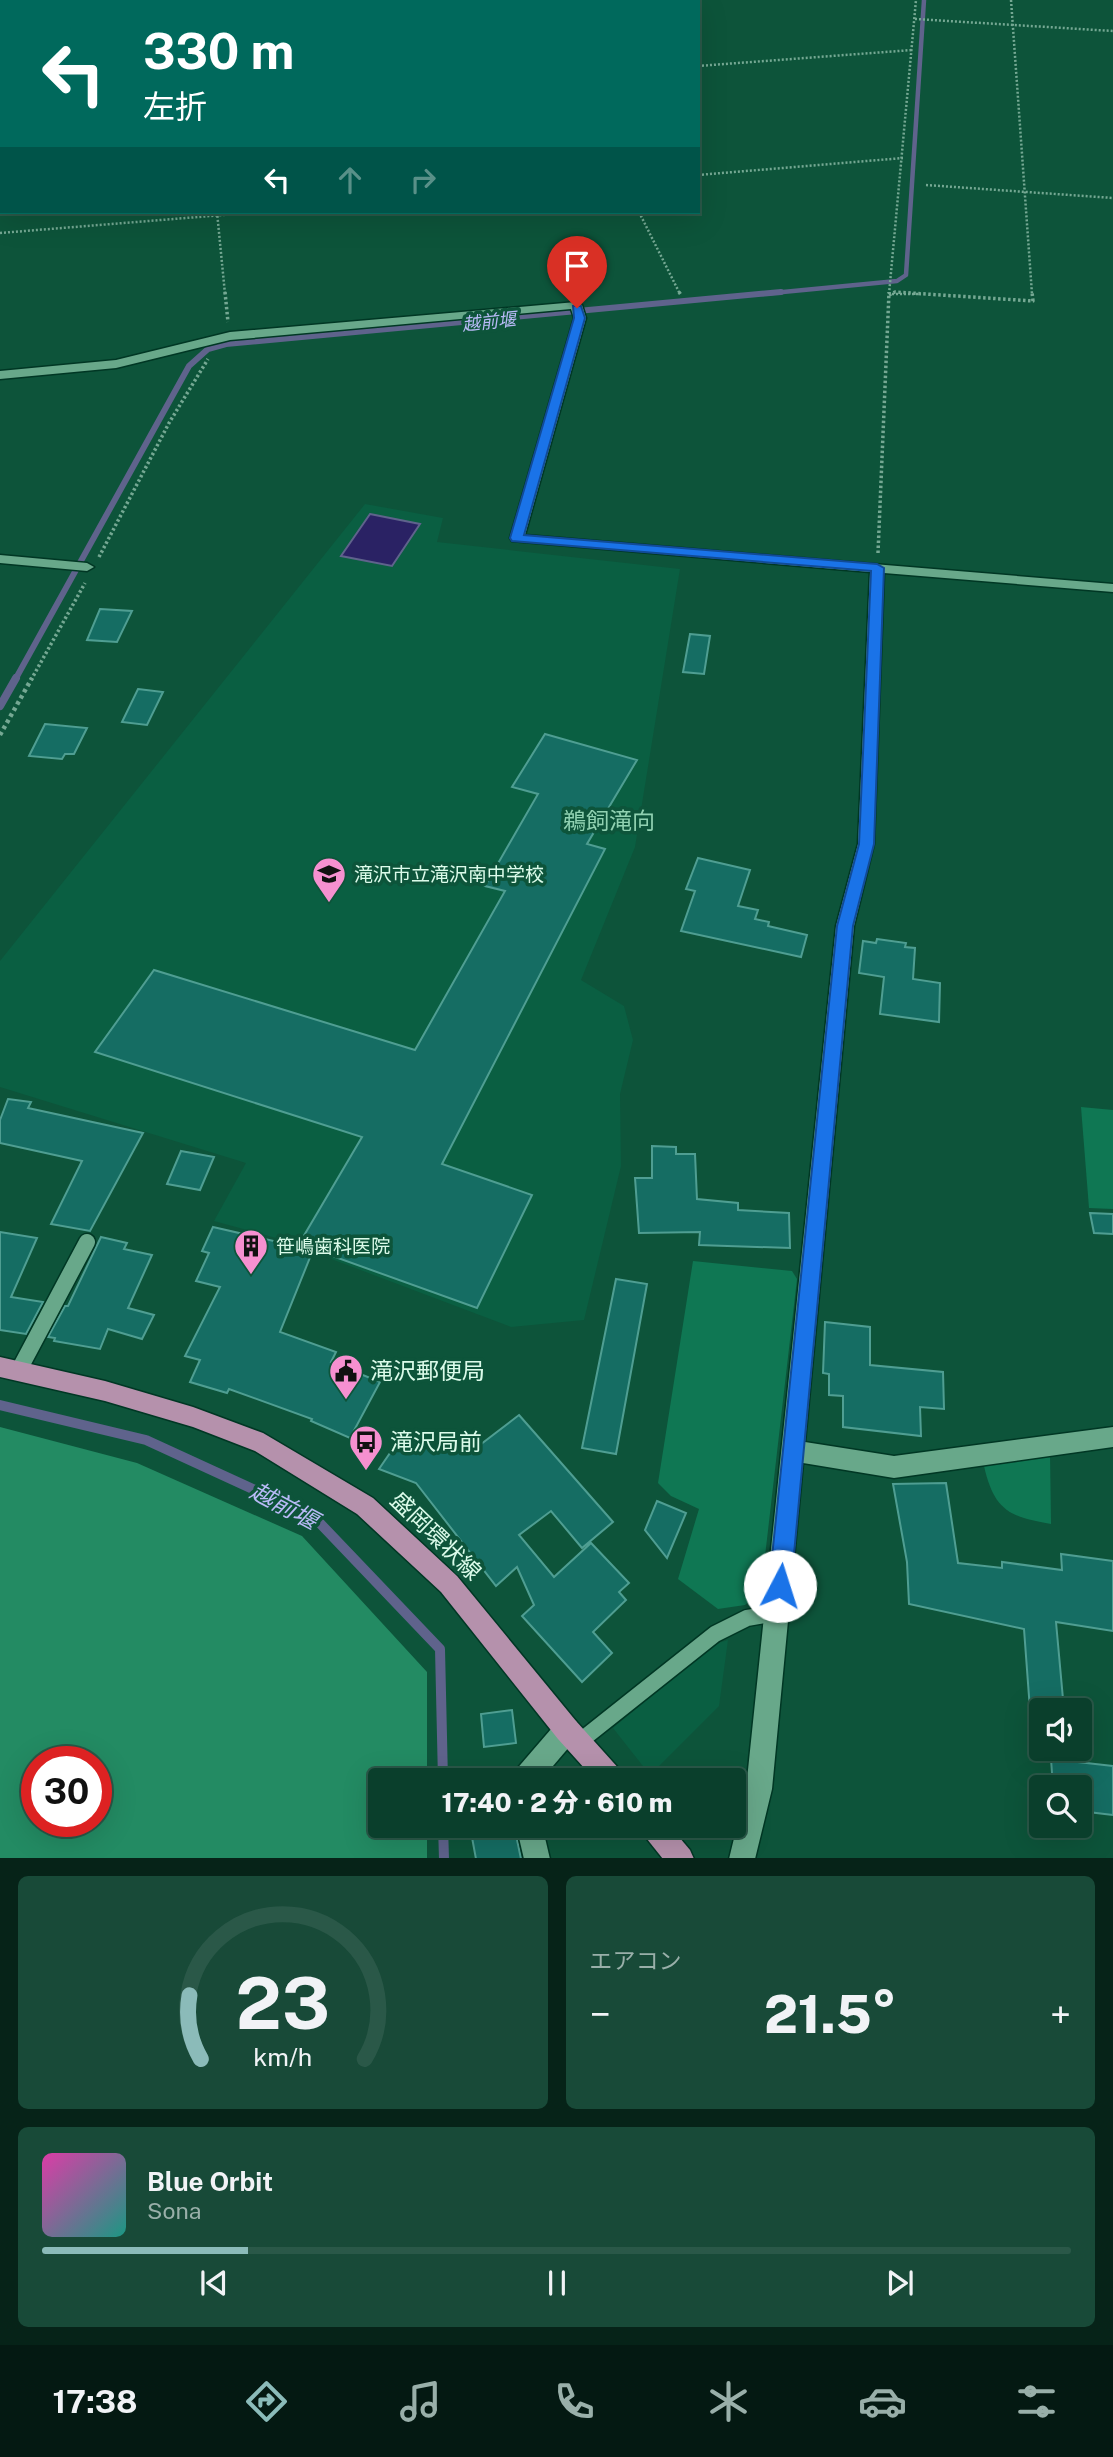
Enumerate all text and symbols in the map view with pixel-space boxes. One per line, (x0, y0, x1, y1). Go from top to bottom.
text: 330 m (143, 22, 294, 80)
icon: left (28, 28, 119, 119)
text: 左折 (143, 88, 207, 125)
icon: left (258, 161, 296, 199)
icon: ahead (331, 161, 369, 199)
icon: right (404, 161, 442, 199)
pin (547, 236, 607, 308)
icon: arrive (558, 247, 596, 285)
water label: 越前堰 (461, 308, 520, 335)
district label: 鵜飼滝向 (563, 807, 655, 834)
school or university icon: 滝沢市立滝沢南中学校 (310, 855, 348, 904)
place label: 滝沢市立滝沢南中学校 (354, 863, 544, 885)
building icon: 笹嶋歯科医院 (232, 1227, 270, 1276)
place label: 笹嶋歯科医院 (276, 1235, 390, 1257)
public building icon: 滝沢郵便局 (327, 1352, 365, 1401)
place label: 滝沢郵便局 (370, 1357, 485, 1384)
bus stop icon: 滝沢局前 (347, 1423, 385, 1472)
place label: 滝沢局前 (390, 1428, 482, 1455)
water label: 越前堰 (246, 1476, 326, 1536)
street label: 盛岡環状線 (386, 1486, 487, 1585)
position arrow (743, 1549, 817, 1623)
map controls (1029, 1698, 1092, 1838)
button: sound (1029, 1698, 1092, 1761)
speed limit sign: 30 (21, 1746, 112, 1837)
button: search (1029, 1775, 1092, 1838)
text: 17:40 · 2 分 · 610 m (442, 1787, 672, 1818)
text: エアコン (590, 1947, 682, 1974)
text: 23 (235, 1960, 330, 2045)
text: 21.5° (764, 1984, 897, 2045)
text: − (590, 1992, 611, 2037)
text: + (1050, 1992, 1071, 2037)
text: km/h (253, 2041, 312, 2071)
text: Blue Orbit (147, 2166, 273, 2197)
text: Sona (147, 2197, 201, 2224)
icon: previous (195, 2264, 233, 2302)
icon: pause (538, 2264, 576, 2302)
icon: next (881, 2264, 919, 2302)
icon: directions (242, 2377, 291, 2426)
icon: music (396, 2377, 445, 2426)
icon: phone (550, 2377, 599, 2426)
icon: climate (704, 2377, 753, 2426)
icon: car (858, 2377, 907, 2426)
icon: filters (1012, 2377, 1061, 2426)
text: 17:38 (52, 2383, 137, 2420)

